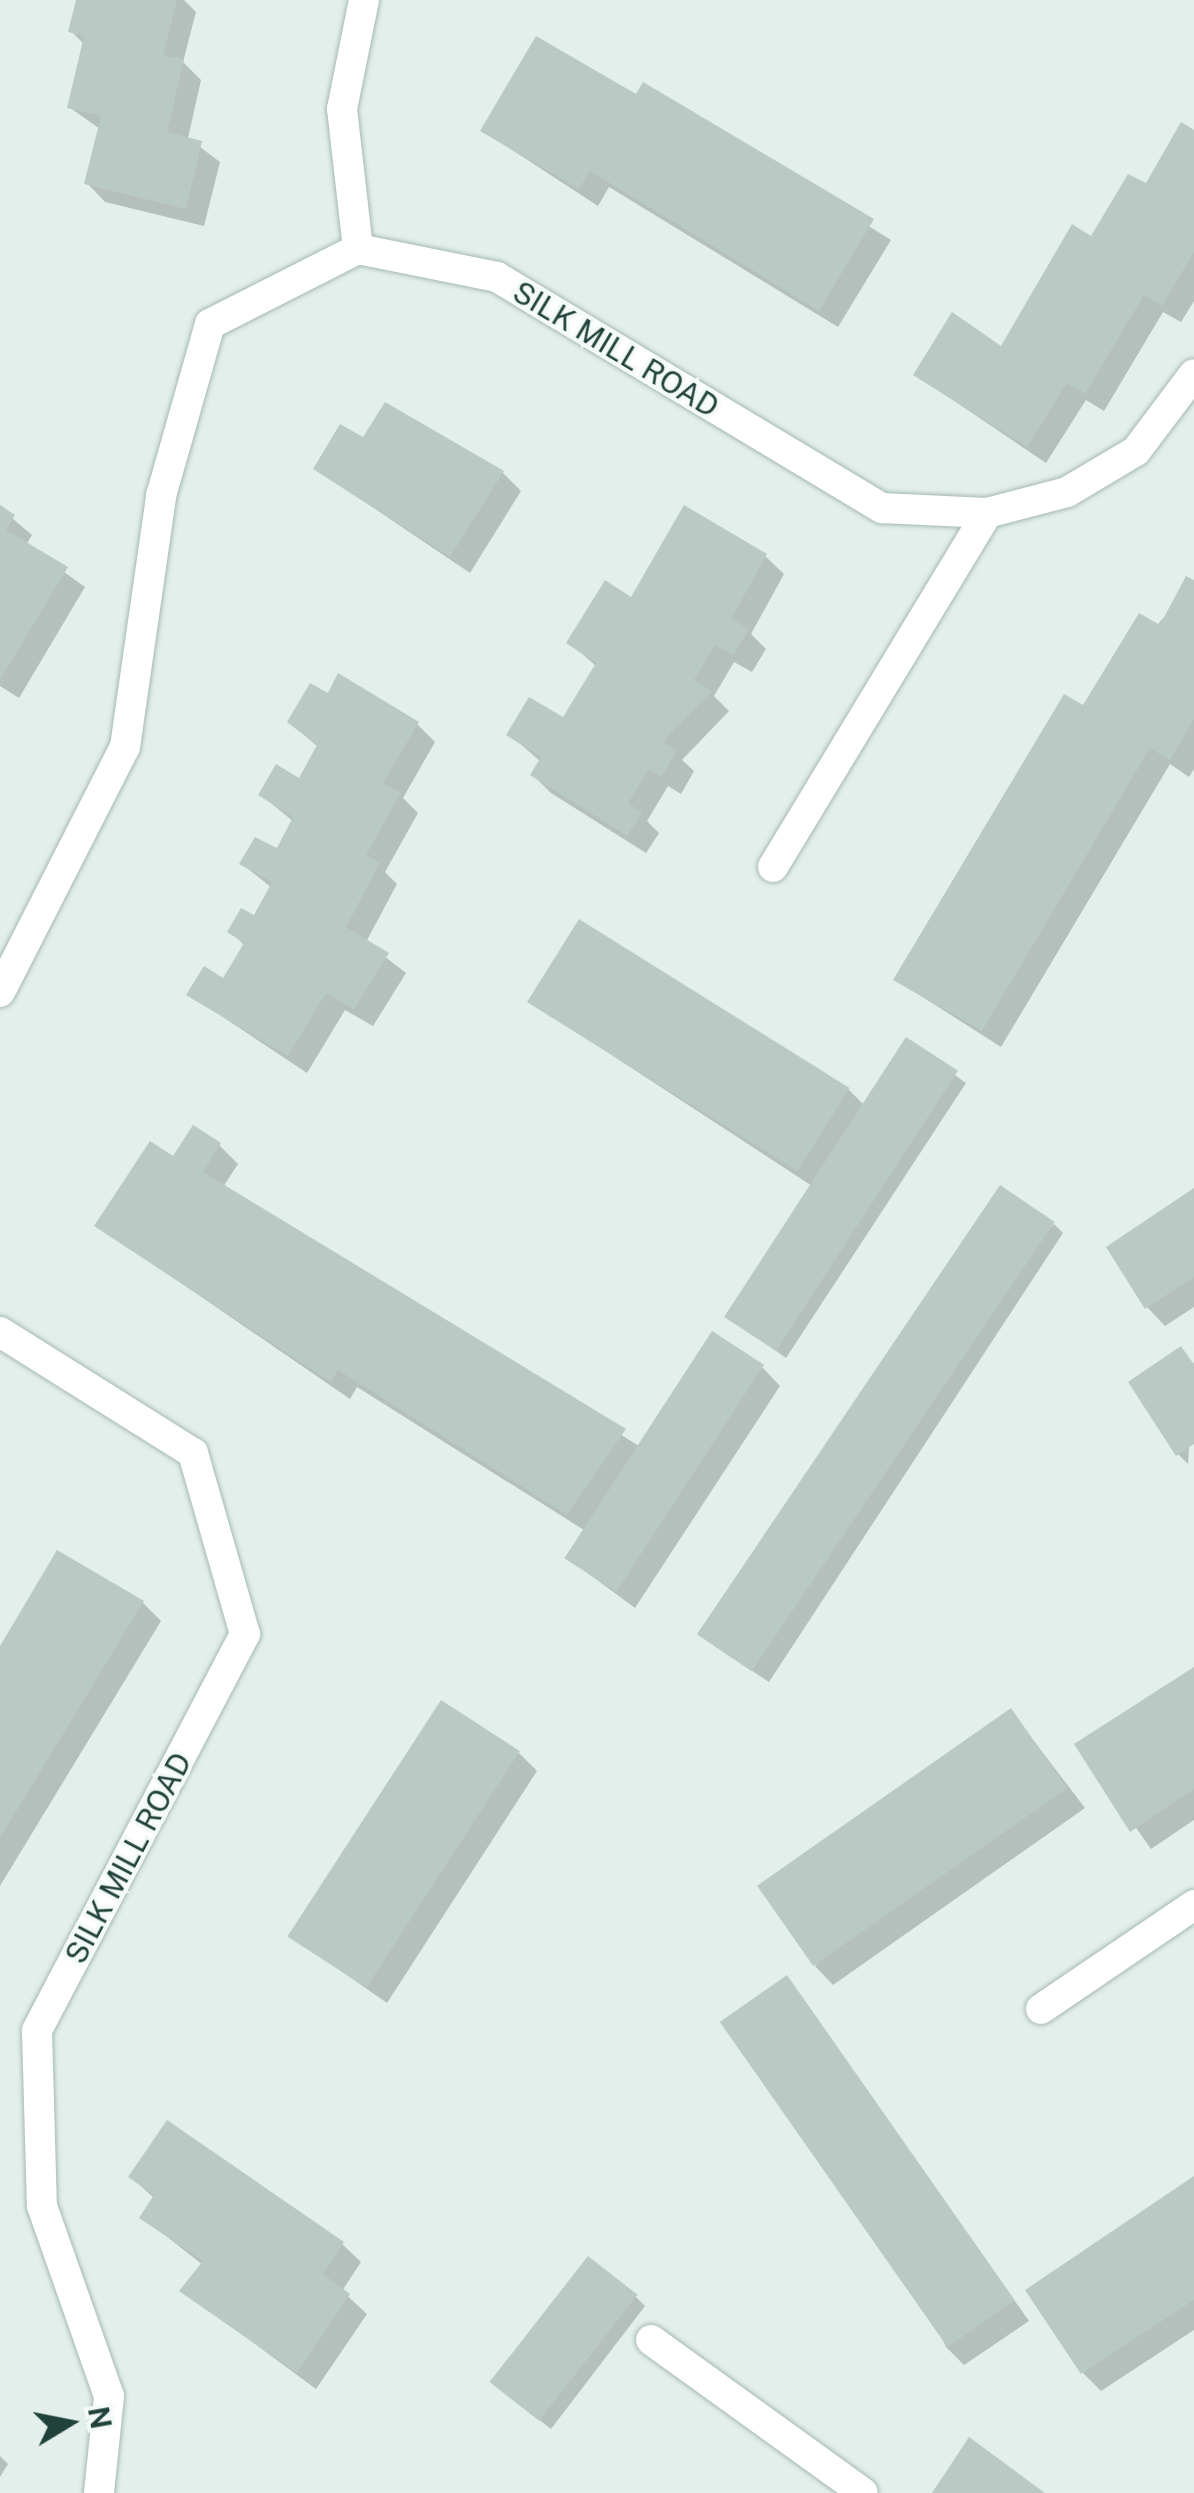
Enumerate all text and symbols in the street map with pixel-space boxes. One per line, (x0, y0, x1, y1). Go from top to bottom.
street label: SILK MILL ROAD (507, 273, 725, 425)
street label: SILK MILL ROAD (57, 1746, 199, 1970)
north arrow (20, 2373, 120, 2473)
text: N (82, 2404, 118, 2431)

